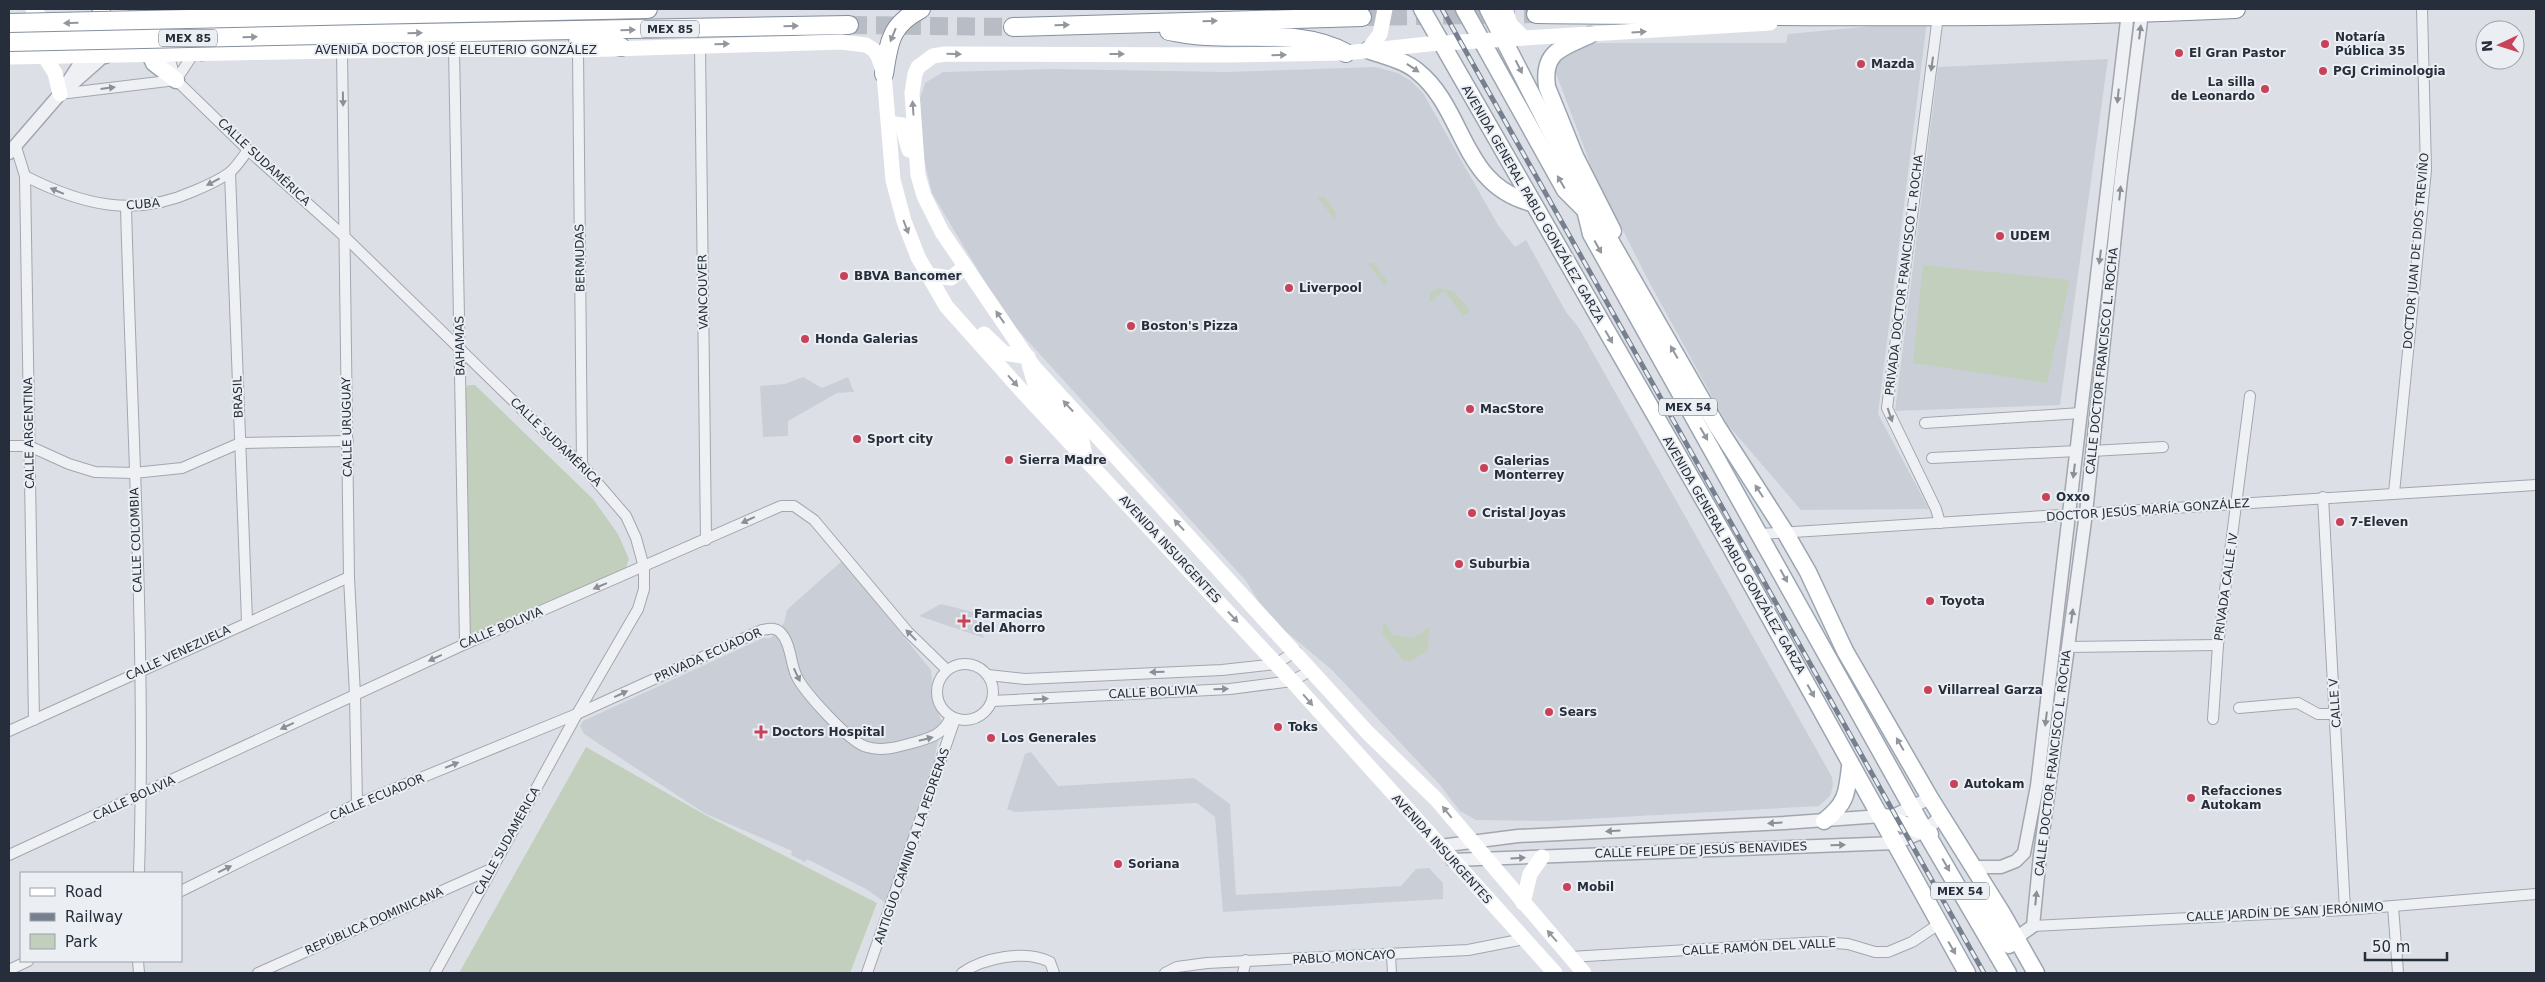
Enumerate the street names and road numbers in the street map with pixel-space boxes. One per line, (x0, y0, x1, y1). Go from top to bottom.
road number: MEX 85 (641, 20, 699, 38)
road number: MEX 85 (159, 29, 217, 46)
street label: AVENIDA DOCTOR JOSÉ ELEUTERIO GONZÁLEZ (315, 42, 597, 57)
street label: AVENIDA GENERAL PABLO GONZÁLEZ GARZA (1459, 82, 1608, 326)
street label: CALLE SUDAMÉRICA (215, 115, 314, 209)
street label: DOCTOR JUAN DE DIOS TREVIÑO (2399, 152, 2432, 350)
street label: PRIVADA DOCTOR FRANCISCO L. ROCHA (1882, 153, 1926, 396)
street label: CUBA (126, 195, 161, 212)
street label: BERMUDAS (572, 224, 588, 292)
street label: CALLE DOCTOR FRANCISCO L. ROCHA (2083, 246, 2121, 475)
street label: VANCOUVER (695, 254, 711, 330)
street label: BAHAMAS (452, 316, 468, 376)
street label: BRASIL (230, 375, 246, 418)
street label: CALLE ARGENTINA (21, 376, 37, 489)
street label: CALLE URUGUAY (339, 376, 355, 477)
street label: CALLE SUDAMÉRICA (507, 394, 606, 490)
road number: MEX 54 (1659, 398, 1717, 416)
street label: AVENIDA GENERAL PABLO GONZÁLEZ GARZA (1660, 433, 1809, 677)
street label: CALLE COLOMBIA (127, 486, 145, 593)
street label: AVENIDA INSURGENTES (1116, 492, 1224, 606)
street label: DOCTOR JESÚS MARÍA GONZÁLEZ (2046, 495, 2250, 524)
street label: PRIVADA CALLE IV (2211, 531, 2241, 642)
street label: CALLE BOLIVIA (457, 604, 545, 652)
street label: CALLE VENEZUELA (124, 622, 233, 683)
street label: PRIVADA ECUADOR (652, 625, 764, 685)
street label: CALLE DOCTOR FRANCISCO L. ROCHA (2032, 648, 2074, 877)
street label: CALLE V (2326, 677, 2344, 728)
street label: CALLE BOLIVIA (1108, 683, 1199, 701)
street label: ANTIGUO CAMINO A LA PEDRERAS (872, 746, 952, 946)
street label: CALLE ECUADOR (328, 771, 426, 823)
street label: CALLE BOLIVIA (91, 773, 178, 823)
street label: CALLE SUDAMÉRICA (471, 783, 543, 897)
street label: AVENIDA INSURGENTES (1389, 791, 1495, 907)
street label: CALLE FELIPE DE JESÚS BENAVIDES (1594, 838, 1808, 861)
road number: MEX 54 (1931, 882, 1989, 899)
street label: REPÚBLICA DOMINICANA (302, 883, 446, 958)
street label: CALLE JARDÍN DE SAN JERÓNIMO (2186, 899, 2384, 924)
street label: CALLE RAMÓN DEL VALLE (1682, 935, 1836, 958)
street label: PABLO MONCAYO (1292, 947, 1396, 967)

